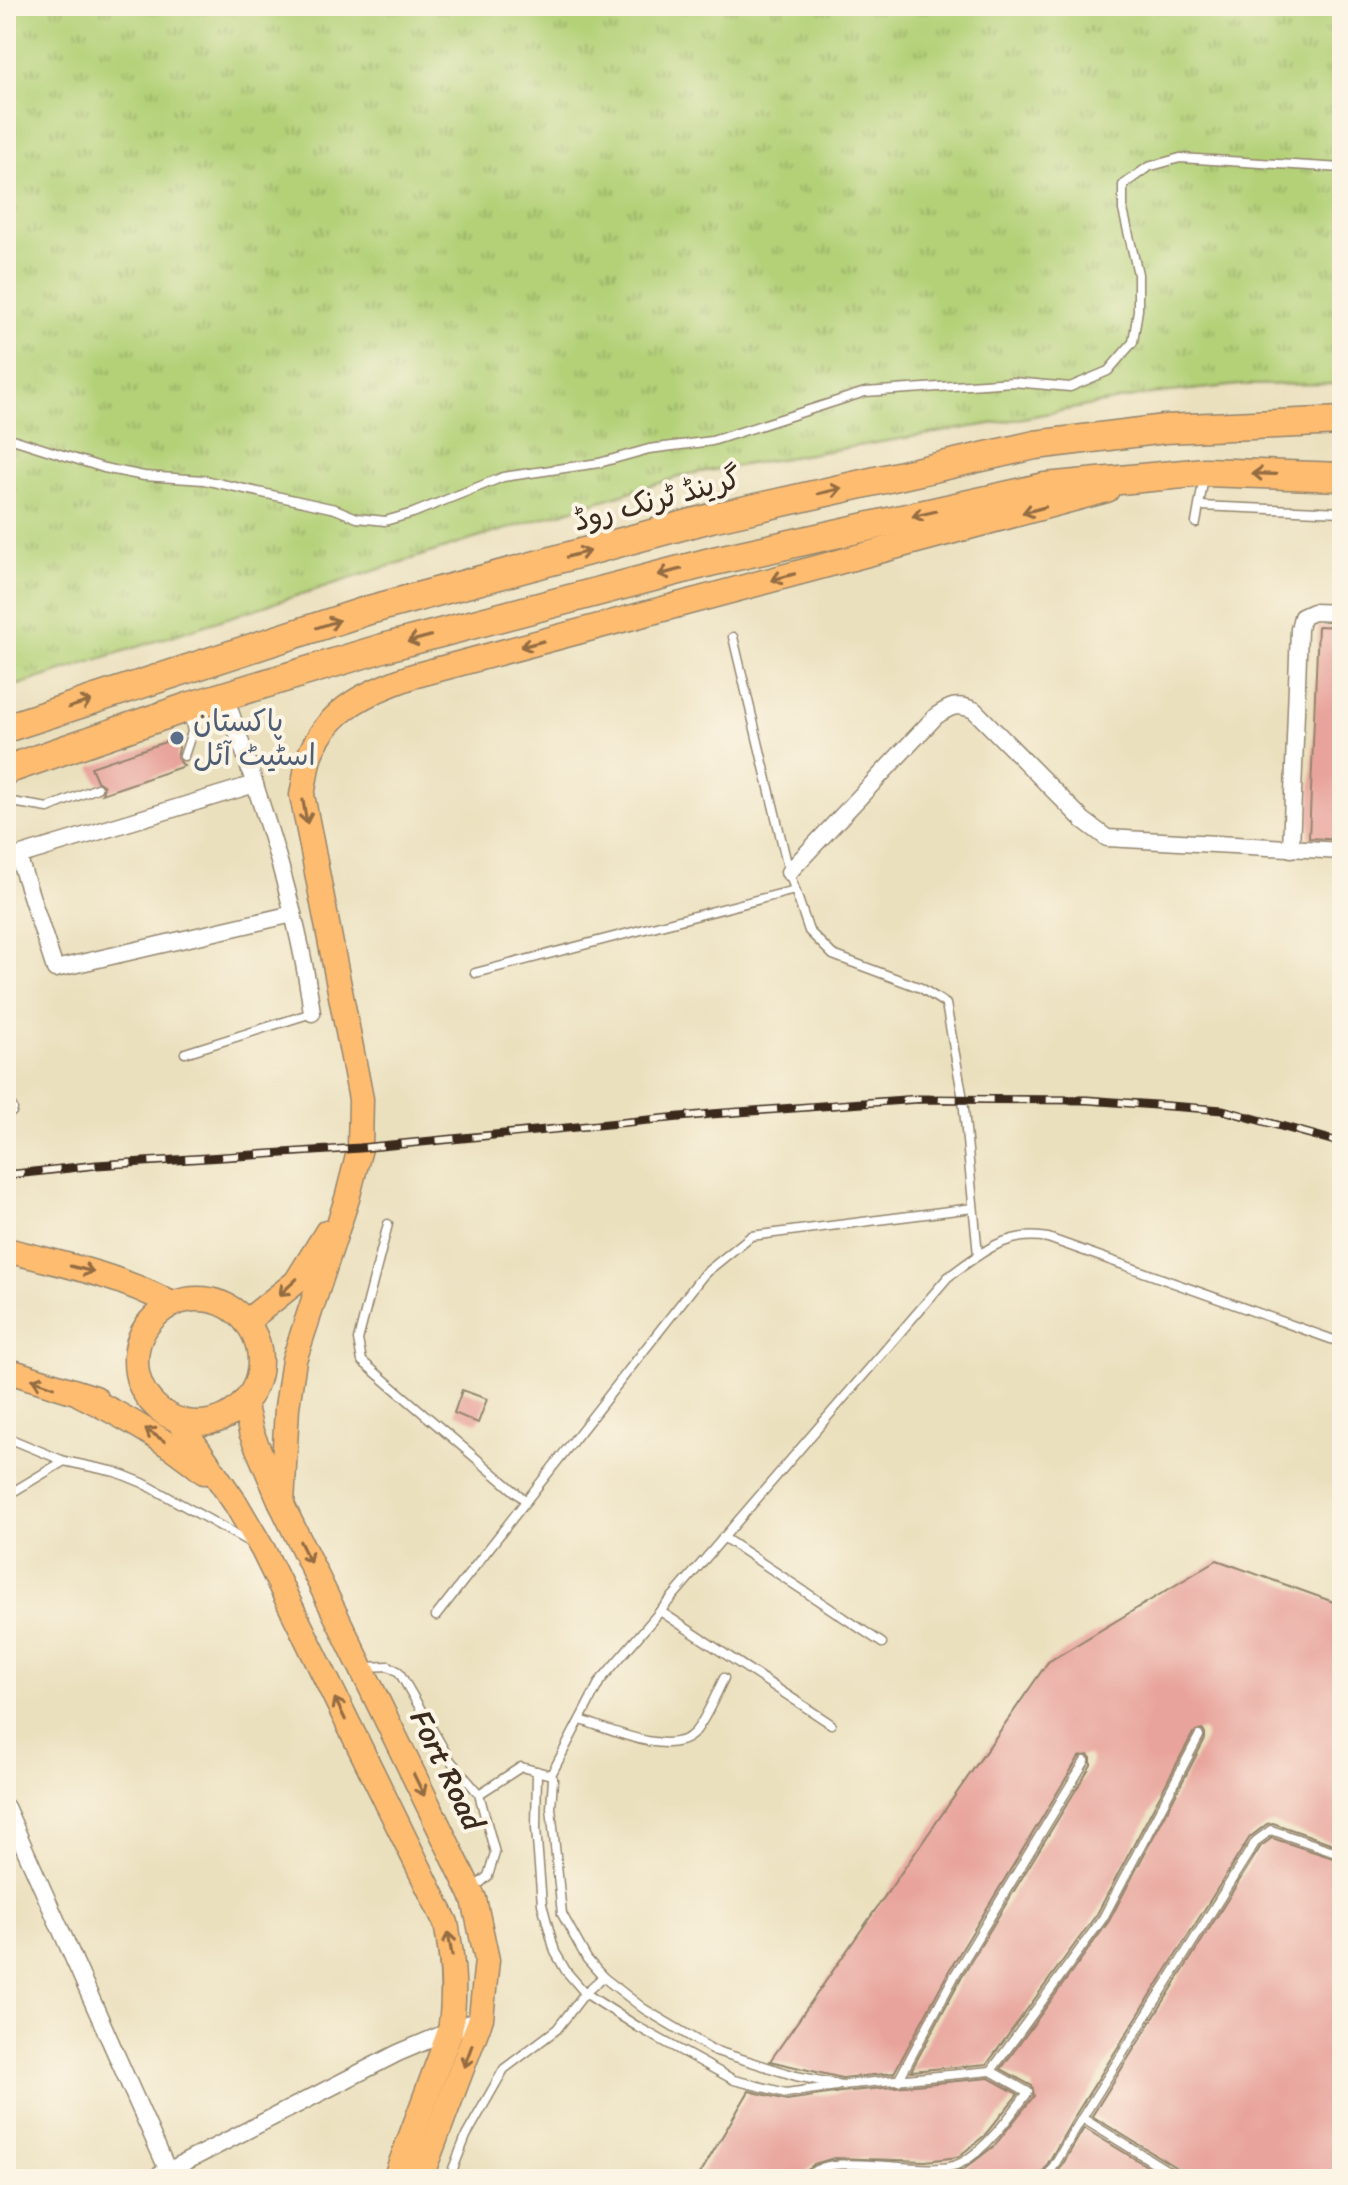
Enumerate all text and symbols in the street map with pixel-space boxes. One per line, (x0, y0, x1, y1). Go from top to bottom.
street label: گرینڈ ٹرنک روڈ (567, 451, 747, 547)
one-way arrow (1251, 467, 1278, 482)
one-way arrow (817, 483, 843, 498)
one-way arrow (1022, 503, 1048, 518)
one-way arrow (911, 507, 937, 522)
one-way arrow (565, 546, 591, 561)
one-way arrow (658, 566, 684, 581)
one-way arrow (771, 570, 797, 585)
one-way arrow (314, 616, 340, 631)
one-way arrow (407, 632, 433, 647)
one-way arrow (519, 637, 545, 652)
place label: پاکستان اسٹیٹ آئل (193, 694, 316, 782)
one-way arrow (68, 695, 93, 710)
marker: پاکستان اسٹیٹ آئل (168, 729, 186, 747)
one-way arrow (299, 799, 314, 824)
one-way arrow (68, 1262, 94, 1277)
one-way arrow (279, 1277, 299, 1295)
one-way arrow (31, 1374, 56, 1389)
one-way arrow (144, 1427, 167, 1443)
one-way arrow (298, 1539, 313, 1563)
one-way arrow (332, 1697, 348, 1721)
street label: Fort Road (394, 1700, 501, 1842)
one-way arrow (412, 1773, 427, 1797)
one-way arrow (441, 1931, 456, 1957)
one-way arrow (459, 2044, 474, 2069)

